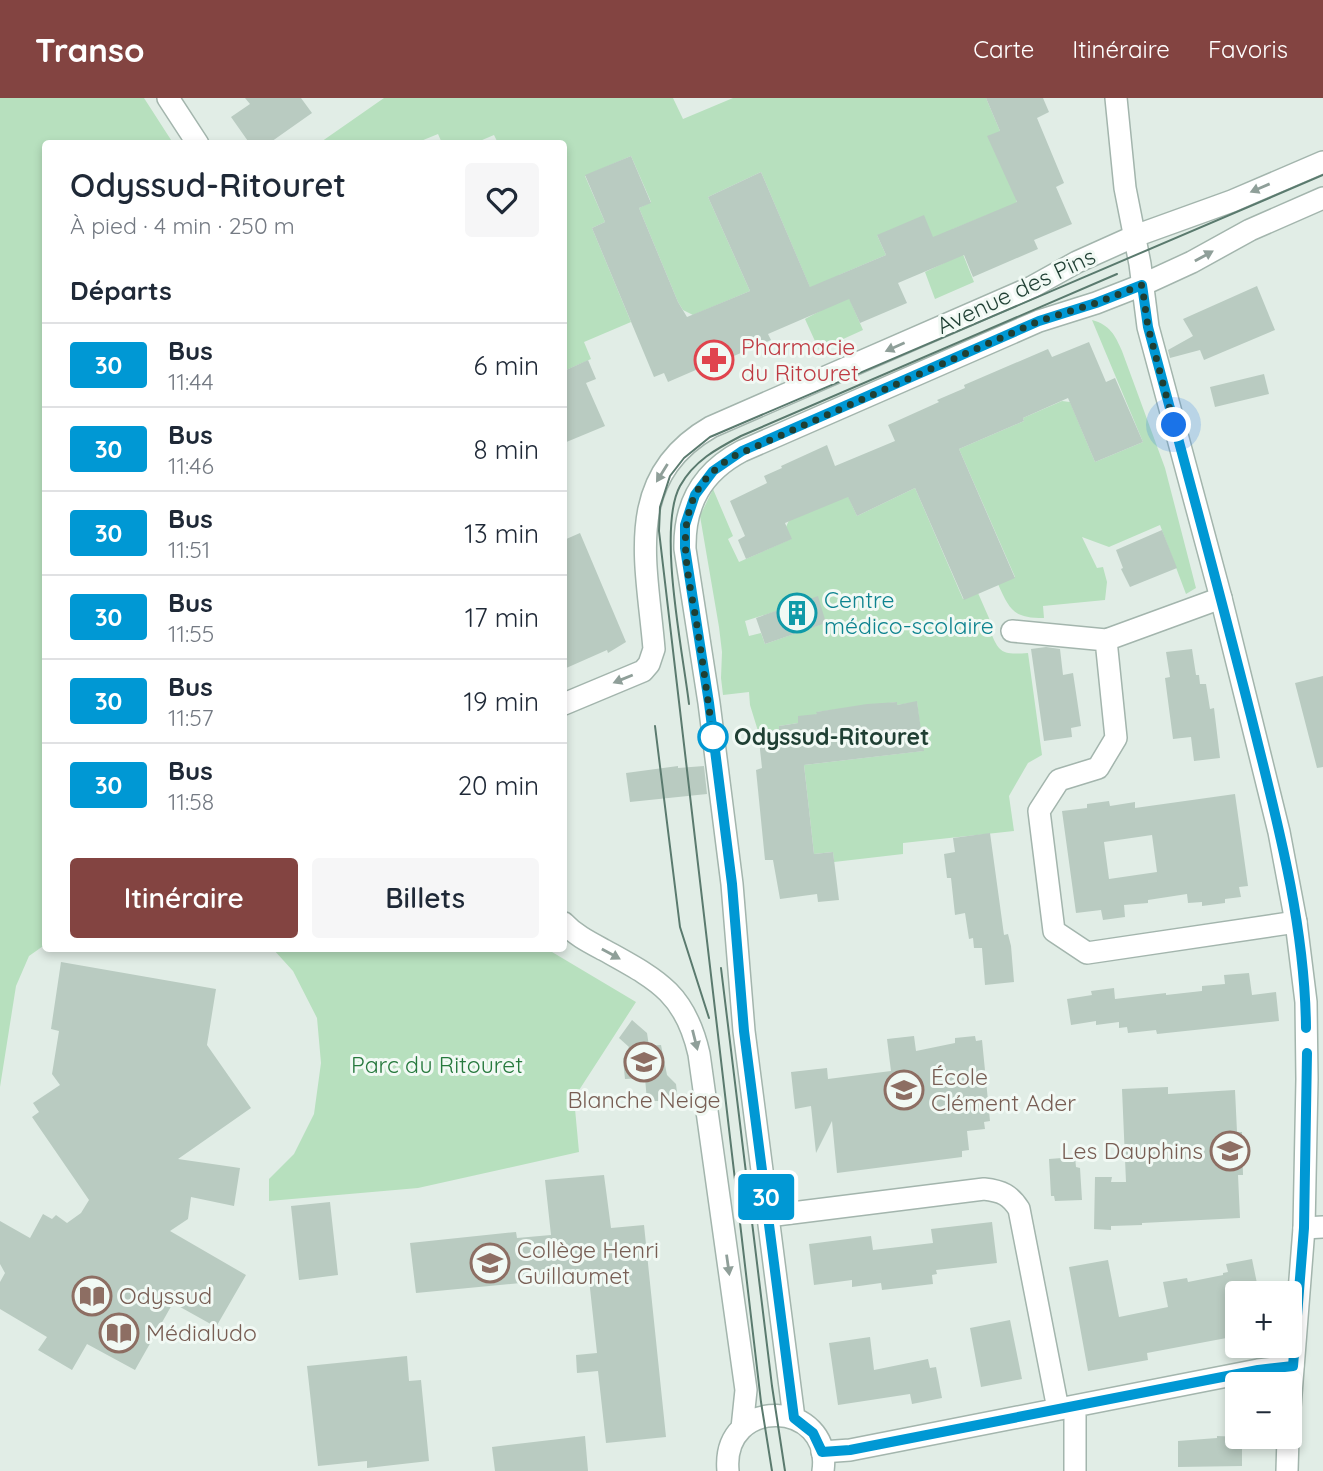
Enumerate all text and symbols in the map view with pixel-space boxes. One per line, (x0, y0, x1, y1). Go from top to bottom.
text: Transo (35, 29, 145, 70)
text: Carte (973, 34, 1034, 64)
text: Itinéraire (1072, 34, 1170, 64)
text: Favoris (1208, 34, 1288, 64)
button: heart (465, 163, 539, 237)
text: Odyssud-Ritouret (70, 164, 346, 205)
one-way arrow (1249, 183, 1270, 194)
text: À pied · 4 min · 250 m (70, 211, 295, 240)
street label: Avenue des Pins (932, 241, 1100, 340)
one-way arrow (1194, 250, 1214, 262)
text: Départs (70, 274, 172, 307)
place label: Pharmacie du Ritouret (741, 332, 859, 387)
text: Bus (168, 334, 213, 367)
pharmacy icon: Pharmacie du Ritouret (693, 339, 735, 381)
one-way arrow (884, 342, 905, 353)
text: 6 min (474, 349, 539, 382)
text: 30 (95, 350, 122, 380)
text: 11:44 (168, 367, 214, 396)
your location (1156, 407, 1191, 442)
text: Bus (168, 418, 213, 451)
text: 8 min (474, 433, 539, 466)
text: 30 (95, 434, 122, 464)
text: 11:46 (168, 451, 214, 480)
one-way arrow (656, 464, 669, 483)
text: Bus (168, 502, 213, 535)
text: 13 min (464, 517, 539, 550)
text: 30 (95, 518, 122, 548)
text: 11:51 (168, 535, 210, 564)
place label: Centre médico-scolaire (824, 585, 994, 640)
text: Bus (168, 586, 213, 619)
building icon: Centre médico-scolaire (776, 592, 818, 634)
text: 17 min (465, 601, 539, 634)
text: 30 (95, 602, 122, 632)
text: 11:55 (168, 619, 214, 648)
text: Bus (168, 670, 213, 703)
one-way arrow (613, 674, 634, 685)
text: 19 min (463, 685, 539, 718)
text: 30 (95, 686, 122, 716)
text: 11:57 (168, 703, 214, 732)
marker: Odyssud-Ritouret (698, 722, 728, 752)
place label: Odyssud-Ritouret (734, 722, 929, 751)
text: Bus (168, 754, 213, 787)
text: 20 min (458, 769, 539, 802)
text: 30 (95, 770, 122, 800)
text: 11:58 (168, 787, 214, 816)
button: Itinéraire (70, 858, 298, 938)
button: Billets (312, 858, 539, 938)
one-way arrow (601, 948, 621, 960)
one-way arrow (690, 1030, 701, 1052)
school or university icon: Blanche Neige (623, 1041, 665, 1083)
park label: Parc du Ritouret (351, 1050, 523, 1079)
place label: École Clément Ader (931, 1062, 1076, 1117)
school or university icon: École Clément Ader (883, 1069, 925, 1111)
place label: Blanche Neige (567, 1085, 721, 1114)
school or university icon: Les Dauphins (1209, 1130, 1251, 1172)
place label: Les Dauphins (1061, 1136, 1203, 1165)
line badge: 30 (734, 1174, 798, 1220)
text: 30 (752, 1182, 780, 1212)
place label: Collège Henri Guillaumet (517, 1235, 659, 1290)
school or university icon: Collège Henri Guillaumet (469, 1242, 511, 1284)
one-way arrow (723, 1255, 734, 1277)
library icon: Odyssud (71, 1275, 113, 1317)
place label: Odyssud (119, 1281, 212, 1310)
map controls (1225, 1281, 1302, 1449)
button: + (1225, 1281, 1302, 1358)
library icon: Médialudo (98, 1312, 140, 1354)
place label: Médialudo (146, 1318, 257, 1347)
button: − (1225, 1372, 1302, 1449)

